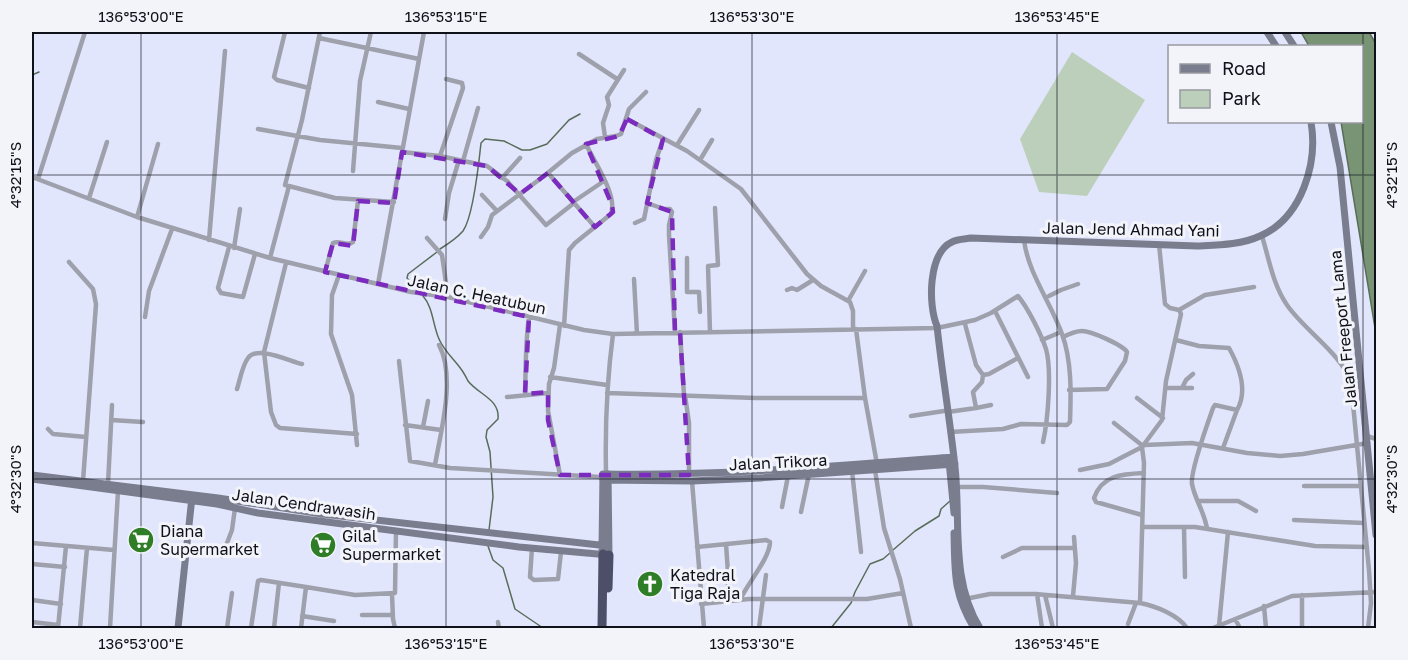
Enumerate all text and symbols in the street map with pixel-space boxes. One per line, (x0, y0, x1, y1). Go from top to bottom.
text: 136°53'00"E (98, 7, 184, 25)
text: 136°53'15"E (405, 7, 487, 25)
text: 136°53'30"E (710, 7, 794, 25)
text: 136°53'45"E (1015, 7, 1099, 25)
legend (1168, 45, 1363, 123)
text: Road (1222, 57, 1266, 79)
text: Park (1222, 87, 1261, 109)
text: 4°32'15"S (6, 142, 24, 208)
text: 4°32'15"S (1382, 142, 1400, 208)
street label: Jalan Jend Ahmad Yani (1042, 217, 1220, 241)
street label: Jalan Freeport Lama (1325, 249, 1361, 409)
street label: Jalan C. Heatubun (406, 270, 548, 318)
text: 4°32'30"S (6, 445, 24, 513)
text: 4°32'30"S (1382, 445, 1400, 513)
street label: Jalan Trikora (728, 449, 828, 475)
street label: Jalan Cendrawasih (231, 484, 377, 524)
place label: Diana Supermarket (160, 521, 259, 559)
supermarket icon: Diana Supermarket (126, 525, 156, 555)
place label: Gilal Supermarket (342, 526, 441, 564)
supermarket icon: Gilal Supermarket (308, 530, 338, 560)
place label: Katedral Tiga Raja (670, 565, 740, 603)
church icon: Katedral Tiga Raja (635, 569, 665, 599)
text: 136°53'00"E (98, 634, 184, 652)
text: 136°53'15"E (405, 634, 487, 652)
text: 136°53'30"E (710, 634, 794, 652)
text: 136°53'45"E (1015, 634, 1099, 652)

